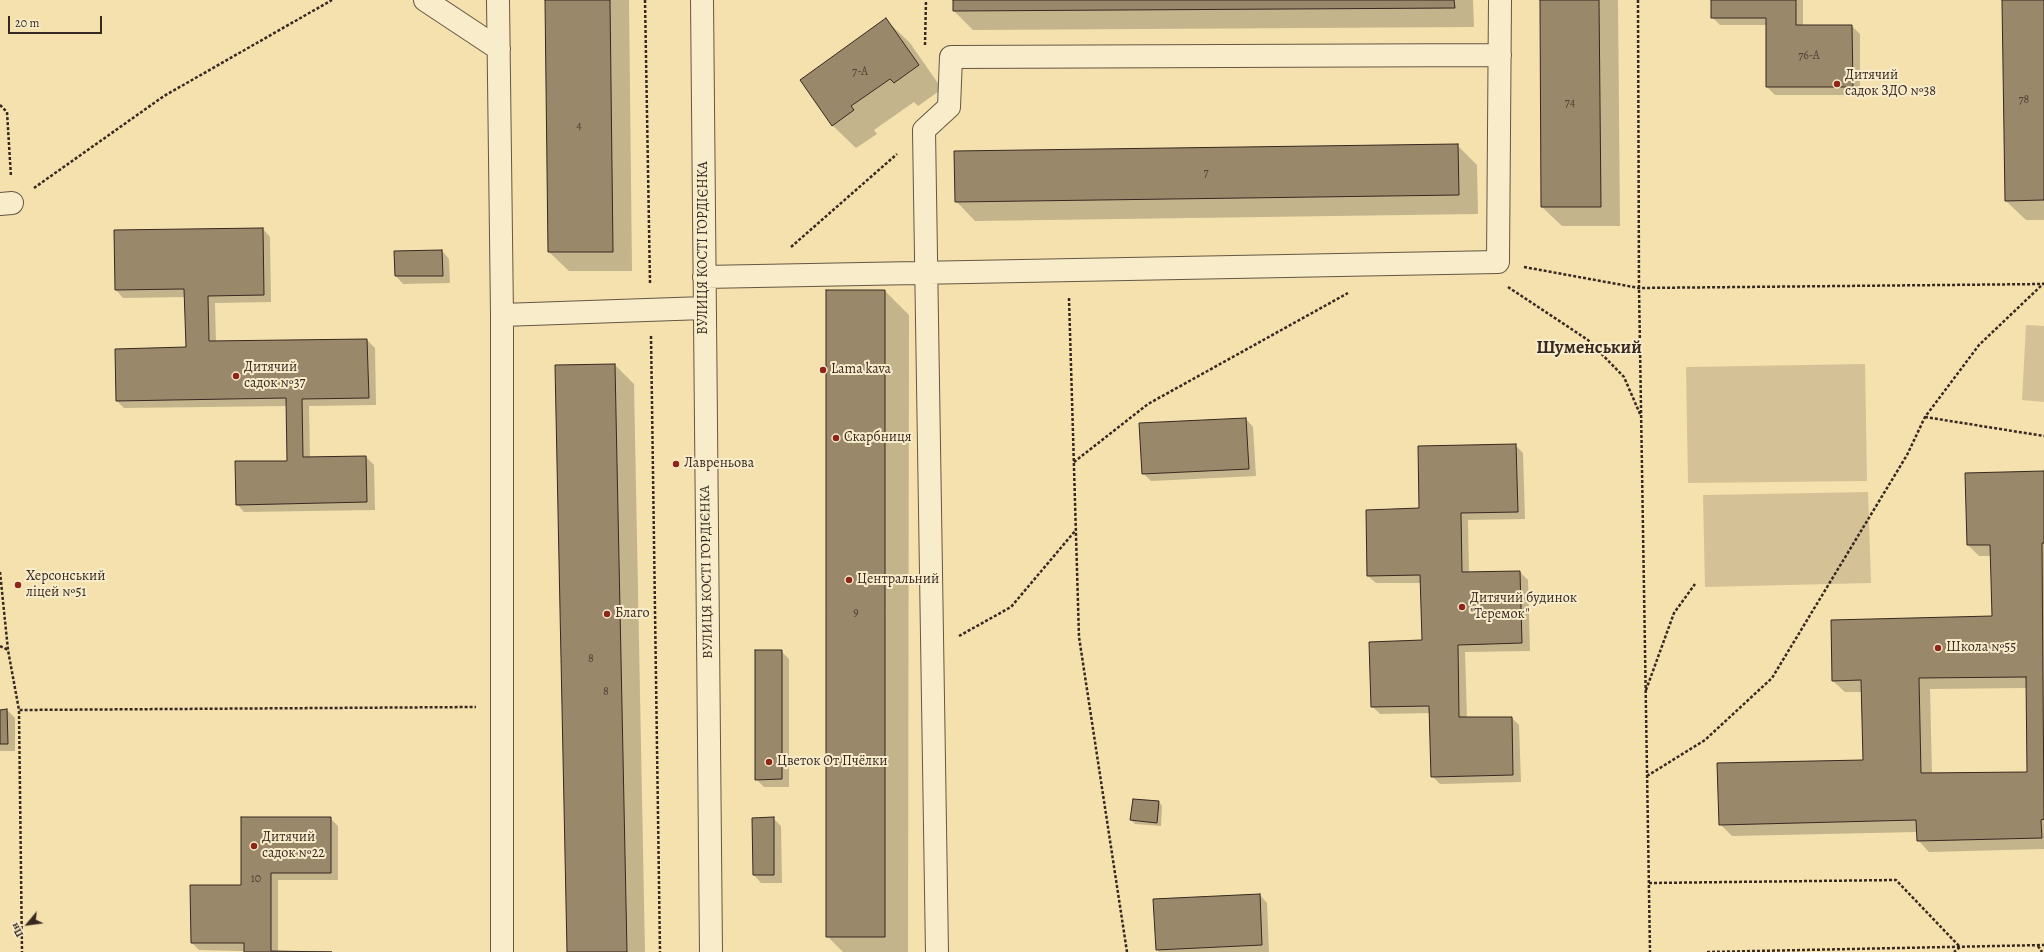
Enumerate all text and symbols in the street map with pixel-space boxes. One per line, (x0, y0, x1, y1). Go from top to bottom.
scale bar (10, 8, 104, 34)
text: 20 m (15, 15, 39, 31)
house number: 76-А (1798, 49, 1820, 63)
house number: 7-А (852, 65, 868, 79)
place label: Дитячий садок ЗДО №38 (1845, 68, 1936, 100)
marker: Дитячий садок ЗДО №38 (1832, 79, 1842, 89)
house number: 78 (2019, 93, 2029, 107)
house number: 74 (1565, 96, 1575, 110)
house number: 4 (576, 119, 582, 133)
street label: ВУЛИЦЯ КОСТІ ГОРДІЄНКА (696, 161, 712, 335)
house number: 7 (1203, 166, 1209, 180)
district label: Шуменський (1536, 338, 1642, 360)
place label: Дитячий садок №37 (244, 360, 305, 392)
place label: Lama kava (831, 362, 891, 378)
marker: Lama kava (818, 365, 828, 375)
marker: Дитячий садок №37 (231, 371, 241, 381)
place label: Скарбниця (844, 430, 912, 446)
marker: Скарбниця (831, 433, 841, 443)
place label: Лавреньова (684, 456, 754, 472)
marker: Лавреньова (671, 459, 681, 469)
street label: ВУЛИЦЯ КОСТІ ГОРДІЄНКА (697, 485, 717, 659)
place label: Херсонський ліцей №51 (26, 569, 105, 602)
place label: Центральний (857, 572, 939, 588)
marker: Центральний (844, 575, 854, 585)
marker: Херсонський ліцей №51 (13, 580, 23, 590)
place label: Дитячий будинок "Теремок" (1470, 591, 1577, 624)
marker: Дитячий будинок "Теремок" (1457, 602, 1467, 612)
place label: Благо (615, 606, 650, 622)
house number: 9 (853, 606, 859, 620)
marker: Благо (602, 609, 612, 619)
place label: Школа №55 (1946, 640, 2016, 656)
marker: Школа №55 (1933, 643, 1943, 653)
house number: 8 (588, 652, 594, 666)
house number: 8 (603, 685, 609, 699)
place label: Цветок От Пчёлки (777, 754, 887, 770)
marker: Цветок От Пчёлки (764, 757, 774, 767)
place label: Дитячий садок №22 (262, 830, 325, 862)
marker: Дитячий садок №22 (249, 841, 259, 851)
house number: 10 (251, 872, 261, 886)
north arrow (8, 904, 48, 944)
text: Пн (7, 920, 27, 940)

